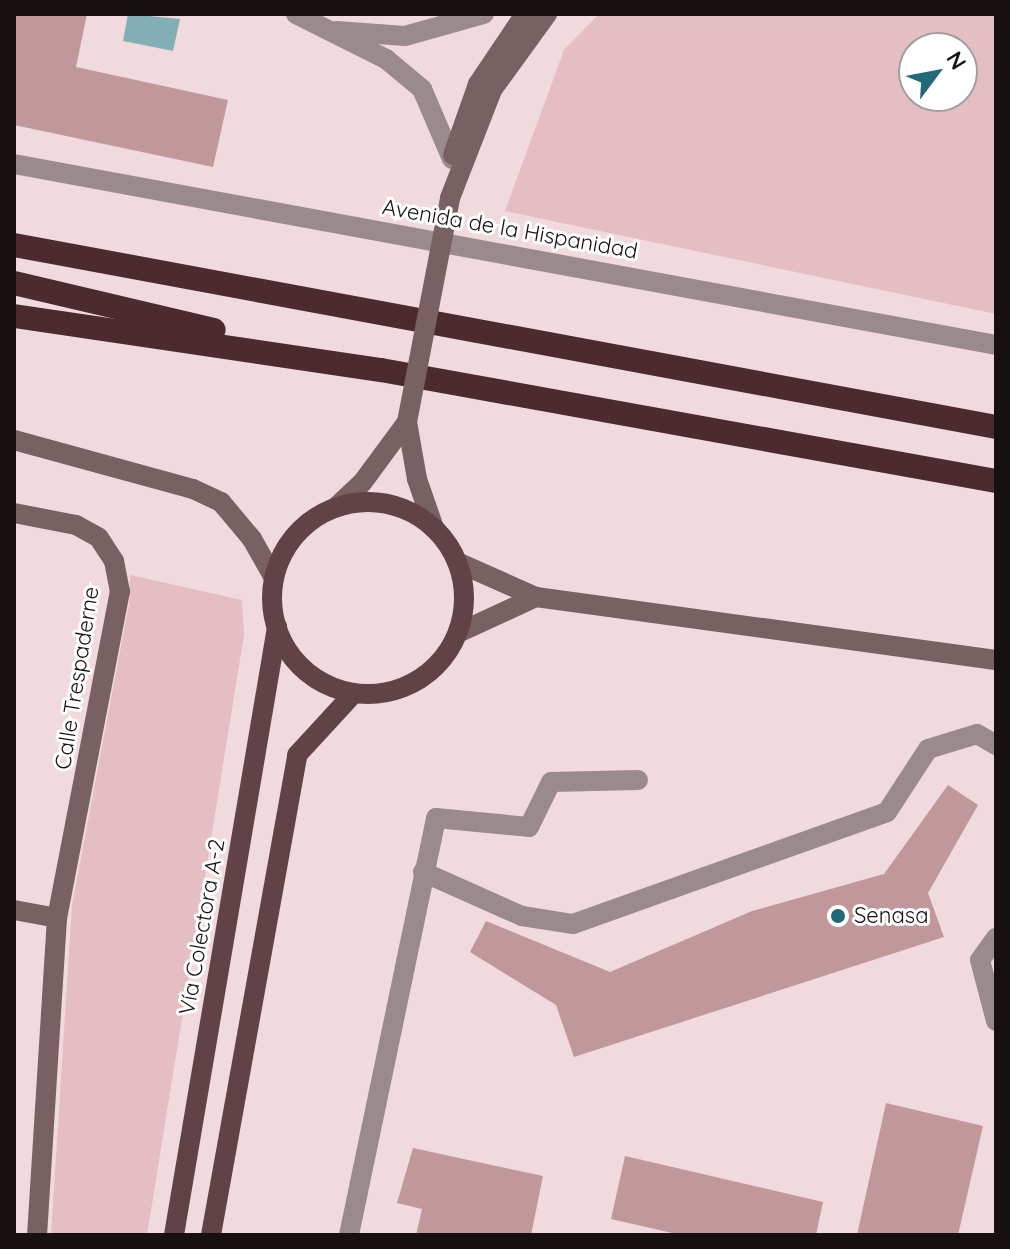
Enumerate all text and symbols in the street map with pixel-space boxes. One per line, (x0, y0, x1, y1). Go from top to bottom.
north arrow (898, 32, 978, 112)
text: N (940, 46, 973, 75)
street label: Avenida de la Hispanidad (380, 194, 640, 264)
street label: Calle Trespaderne (50, 585, 104, 771)
street label: Vía Colectora A-2 (174, 837, 230, 1017)
place label: Senasa (854, 903, 929, 929)
marker: Senasa (829, 907, 847, 925)

